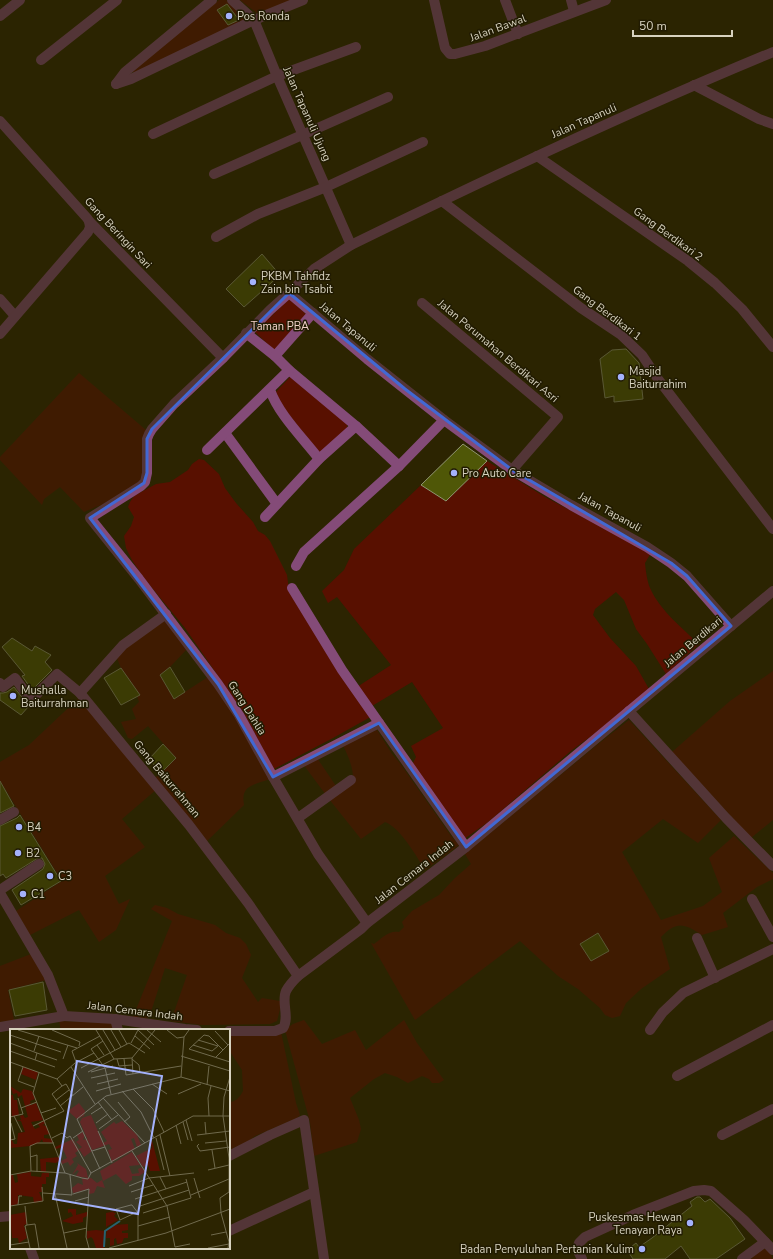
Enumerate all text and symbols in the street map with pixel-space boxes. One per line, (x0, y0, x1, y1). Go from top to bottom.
place label: Pos Ronda (237, 9, 290, 24)
marker: Pos Ronda (224, 11, 234, 21)
street label: Jalan Bawal (467, 11, 529, 45)
scale bar (633, 12, 732, 38)
text: 50 m (639, 18, 667, 34)
street label: Jalan Tapanuli Ujung (279, 63, 335, 164)
street label: Jalan Tapanuli (548, 100, 619, 142)
street label: Gang Beringin Sari (81, 194, 155, 272)
street label: Gang Berdikari 2 (630, 204, 706, 264)
place label: PKBM Tahfidz Zain bin Tsabit (261, 269, 333, 297)
marker: PKBM Tahfidz Zain bin Tsabit (248, 277, 258, 287)
street label: Gang Berdikari 1 (569, 282, 645, 344)
street label: Jalan Perumahan Berdikari Asri (434, 295, 561, 406)
street label: Jalan Tapanuli (316, 298, 379, 355)
park label: Taman PBA (251, 319, 309, 334)
place label: Masjid Baiturrahim (629, 364, 687, 392)
marker: Masjid Baiturrahim (616, 372, 626, 382)
place label: Pro Auto Care (462, 466, 532, 481)
marker: Pro Auto Care (449, 468, 459, 478)
street label: Jalan Tapanuli (575, 488, 644, 535)
street label: Jalan Berdikari (660, 613, 725, 671)
street label: Gang Dahlia (224, 678, 270, 738)
place label: Mushalla Baiturrahman (21, 683, 88, 711)
marker: Mushalla Baiturrahman (8, 691, 18, 701)
street label: Gang Baiturrahman (130, 737, 204, 821)
place label: B4 (27, 820, 41, 835)
marker: B4 (14, 822, 24, 832)
street label: Jalan Cemara Indah (371, 837, 456, 908)
place label: B2 (26, 846, 40, 861)
marker: B2 (13, 848, 23, 858)
place label: C3 (58, 869, 72, 884)
marker: C3 (45, 871, 55, 881)
place label: C1 (31, 887, 45, 902)
marker: C1 (18, 889, 28, 899)
street label: Jalan Cemara Indah (86, 998, 183, 1024)
inset map (10, 1029, 230, 1249)
place label: Puskesmas Hewan Tenayan Raya (588, 1210, 682, 1238)
marker: Puskesmas Hewan Tenayan Raya (685, 1218, 695, 1228)
place label: Badan Penyuluhan Pertanian Kulim (460, 1242, 634, 1257)
marker: Badan Penyuluhan Pertanian Kulim (637, 1244, 647, 1254)

